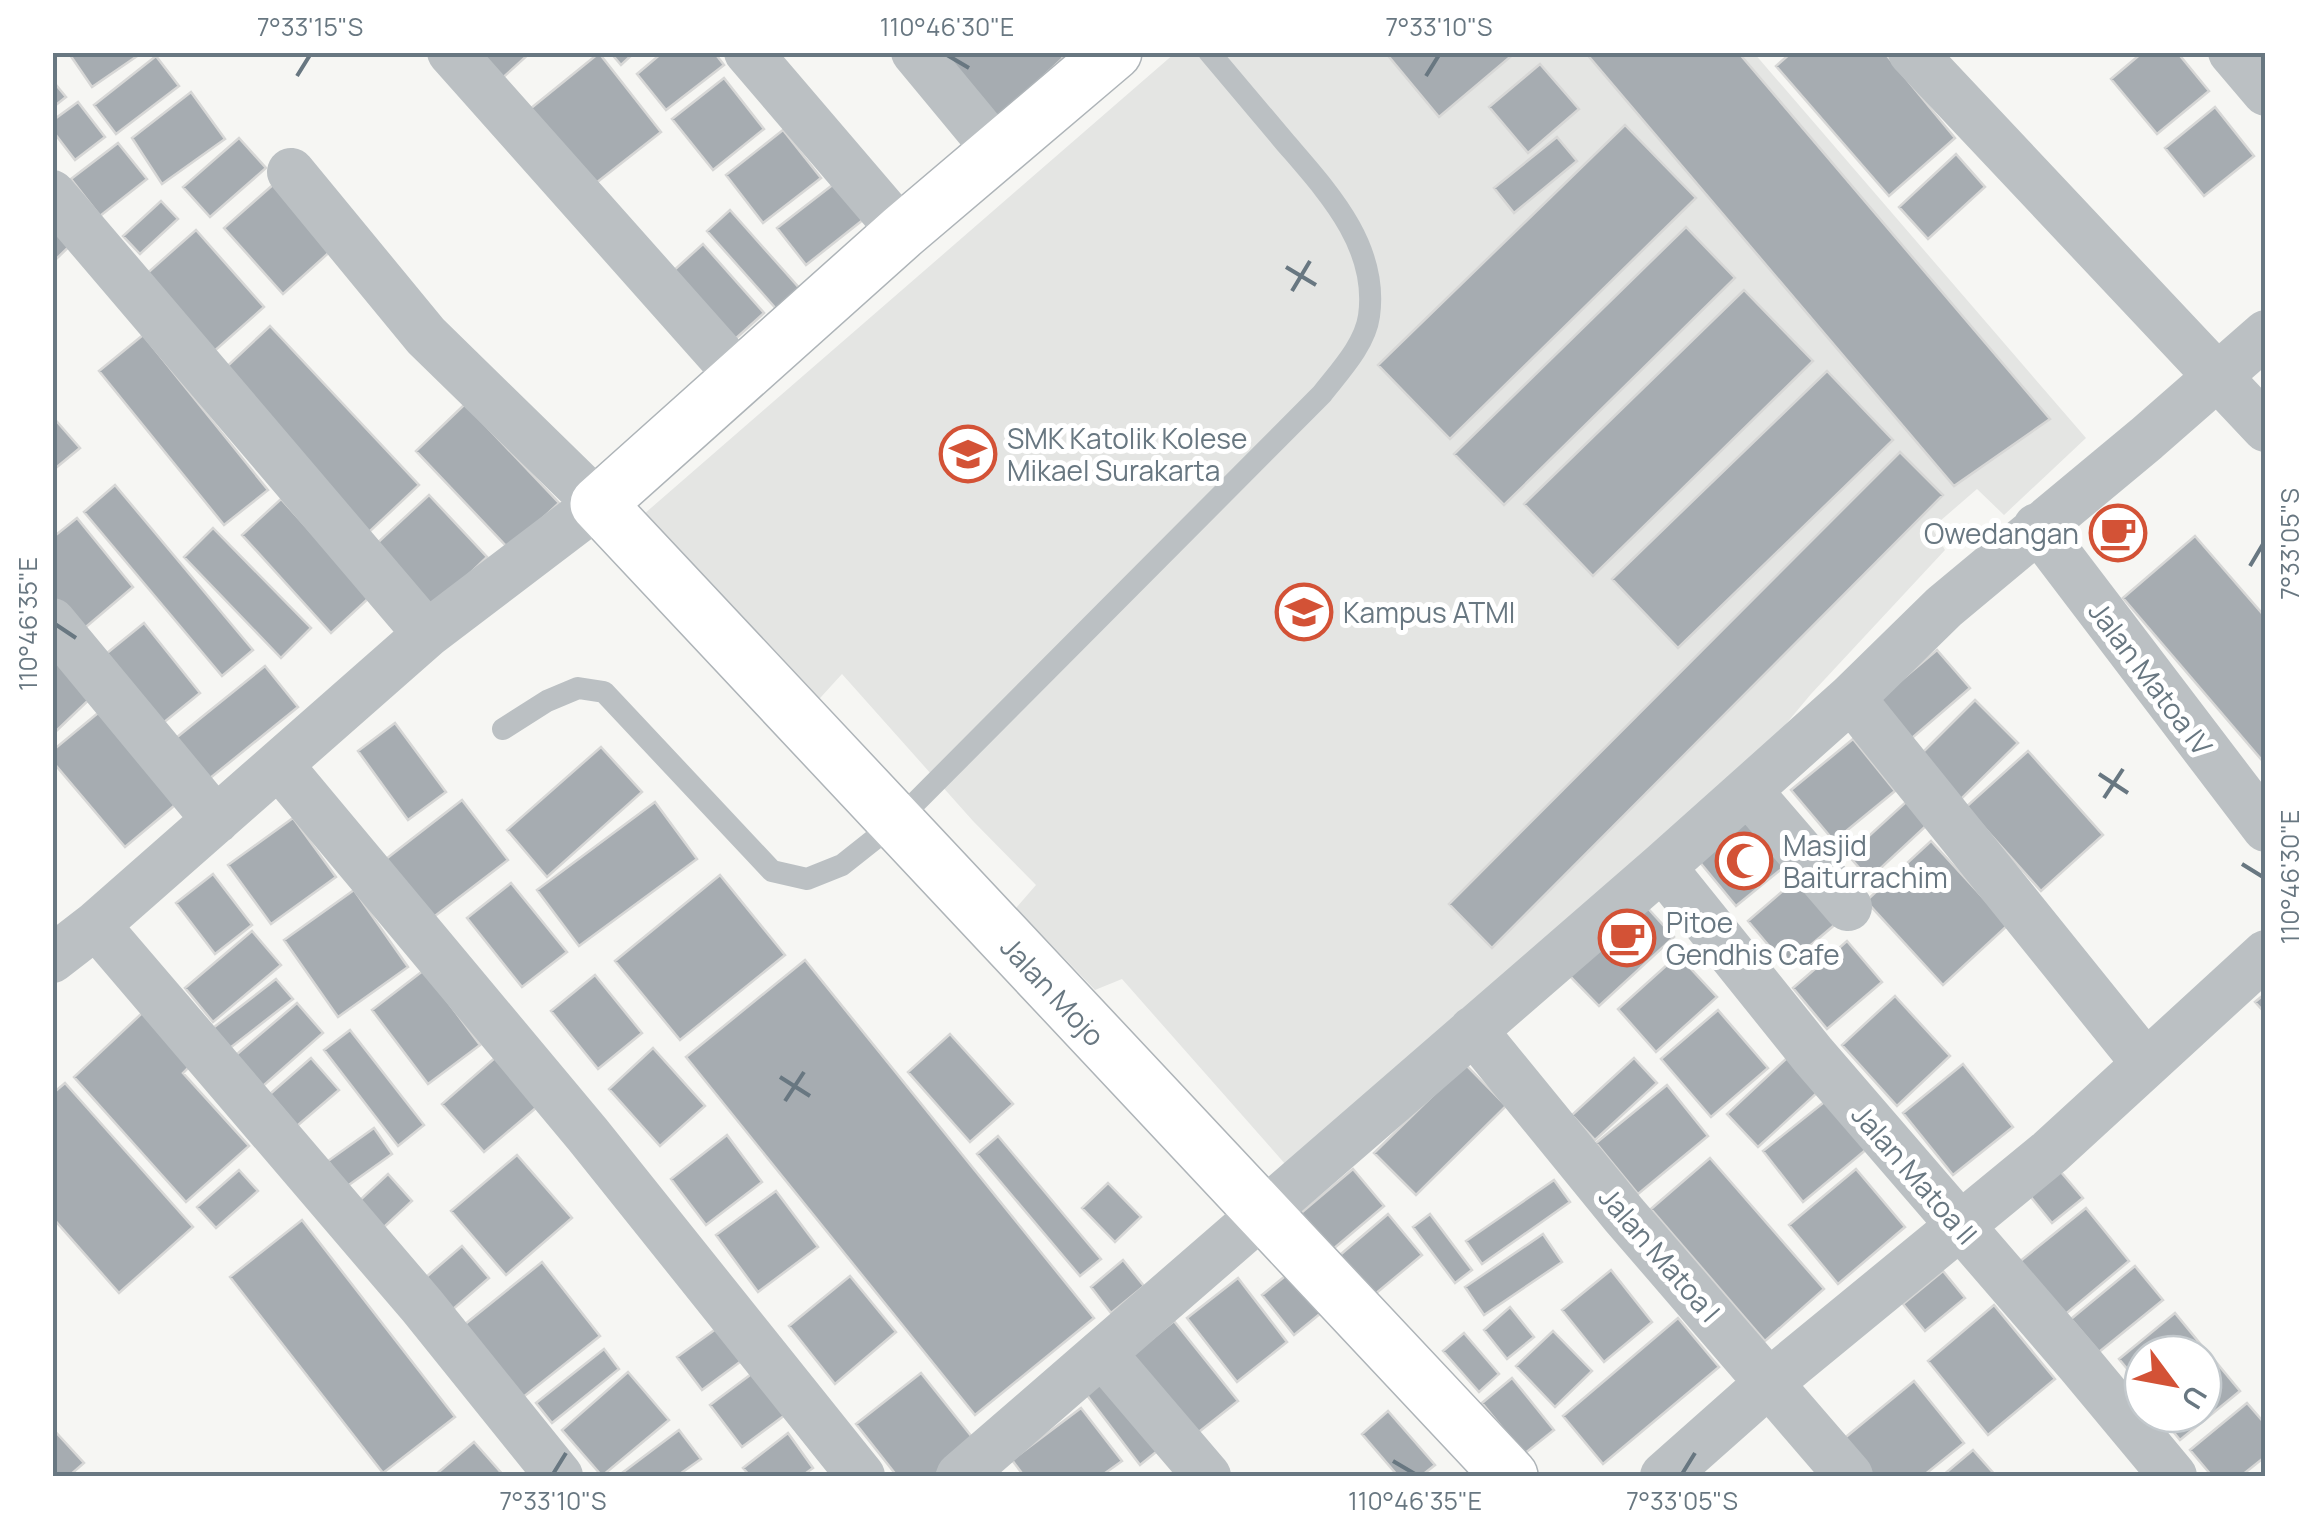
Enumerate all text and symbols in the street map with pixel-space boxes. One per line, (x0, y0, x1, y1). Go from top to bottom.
text: 7°33'15"S (257, 9, 363, 44)
text: 110°46'30"E (880, 9, 1014, 44)
text: 7°33'10"S (1385, 9, 1493, 44)
place label: SMK Katolik Kolese Mikael Surakarta (1007, 419, 1247, 489)
school or university icon: SMK Katolik Kolese Mikael Surakarta (938, 424, 998, 484)
text: 7°33'05"S (2272, 488, 2307, 600)
cafe icon: Owedangan (2088, 503, 2148, 563)
place label: Owedangan (1924, 514, 2079, 552)
text: 110°46'35"E (10, 557, 45, 691)
school or university icon: Kampus ATMI (1274, 582, 1334, 642)
place label: Kampus ATMI (1343, 593, 1515, 631)
street label: Jalan Matoa IV (2081, 593, 2222, 763)
text: 110°46'30"E (2272, 810, 2307, 944)
place label: Masjid Baiturrachim (1783, 826, 1948, 896)
mosque icon: Masjid Baiturrachim (1714, 831, 1774, 891)
place label: Pitoe Gendhis Cafe (1666, 903, 1840, 973)
cafe icon: Pitoe Gendhis Cafe (1597, 908, 1657, 968)
street label: Jalan Mojo (993, 928, 1113, 1054)
street label: Jalan Matoa II (1844, 1096, 1986, 1252)
street label: Jalan Matoa I (1591, 1179, 1729, 1329)
north arrow (2123, 1334, 2223, 1434)
text: U (2174, 1379, 2217, 1416)
text: 7°33'10"S (499, 1483, 607, 1518)
text: 110°46'35"E (1348, 1483, 1482, 1518)
text: 7°33'05"S (1626, 1483, 1738, 1518)

